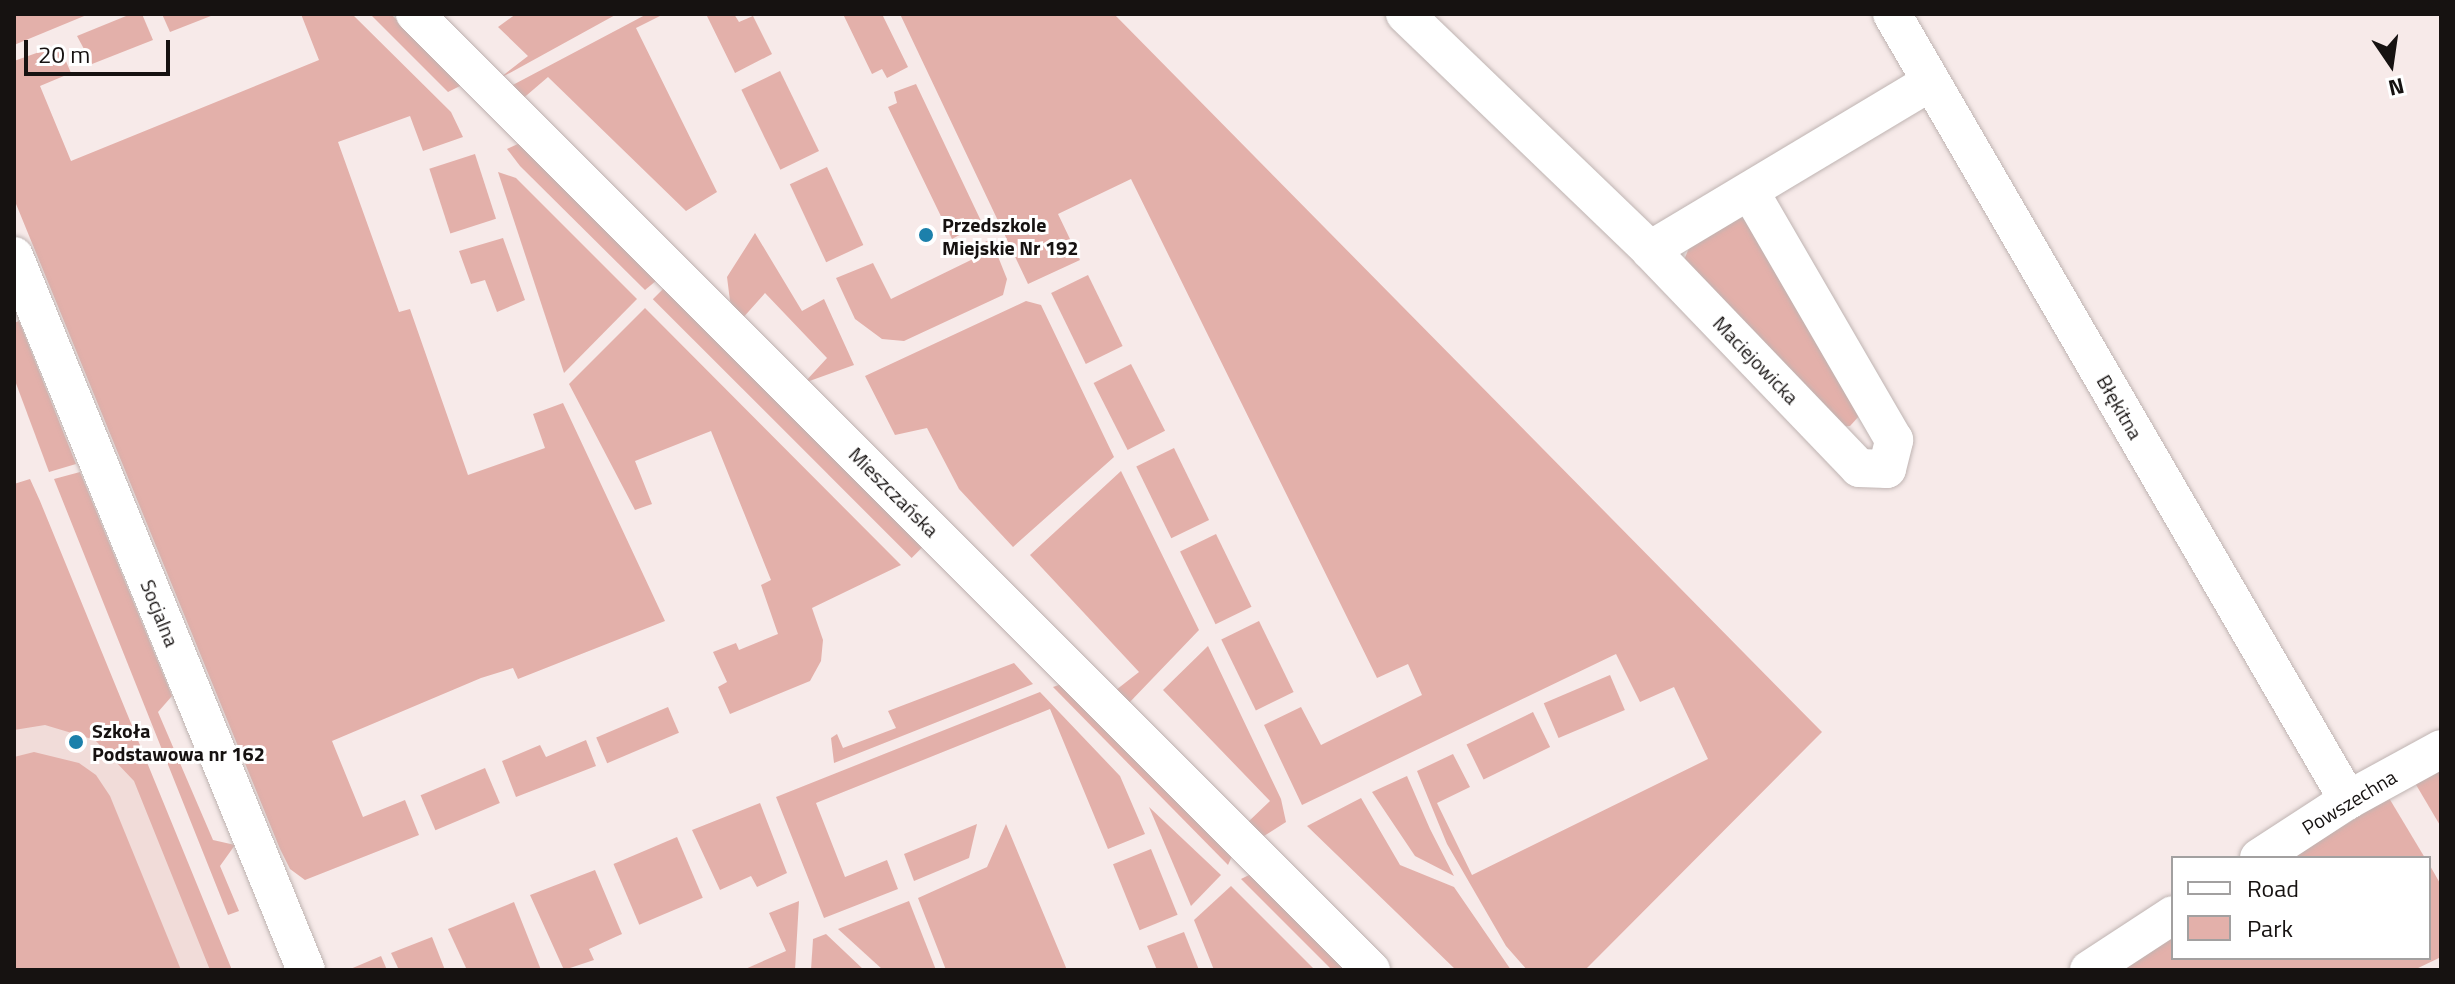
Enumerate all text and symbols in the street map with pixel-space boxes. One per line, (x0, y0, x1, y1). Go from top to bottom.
scale bar (28, 24, 174, 74)
north arrow (2351, 24, 2431, 104)
text: 20 m (38, 36, 90, 72)
text: N (2385, 69, 2408, 106)
place label: Przedszkole Miejskie Nr 192 (942, 212, 1078, 259)
marker: Przedszkole Miejskie Nr 192 (917, 226, 935, 244)
street label: Maciejowicka (1708, 311, 1804, 409)
street label: Błękitna (2092, 371, 2148, 443)
street label: Mieszczańska (844, 442, 944, 542)
street label: Socjalna (136, 576, 184, 650)
place label: Szkoła Podstawowa nr 162 (92, 718, 265, 765)
marker: Szkoła Podstawowa nr 162 (67, 733, 85, 751)
street label: Powszechna (2297, 764, 2401, 840)
legend (2171, 856, 2431, 960)
text: Road (2247, 870, 2299, 906)
text: Park (2247, 910, 2293, 946)

